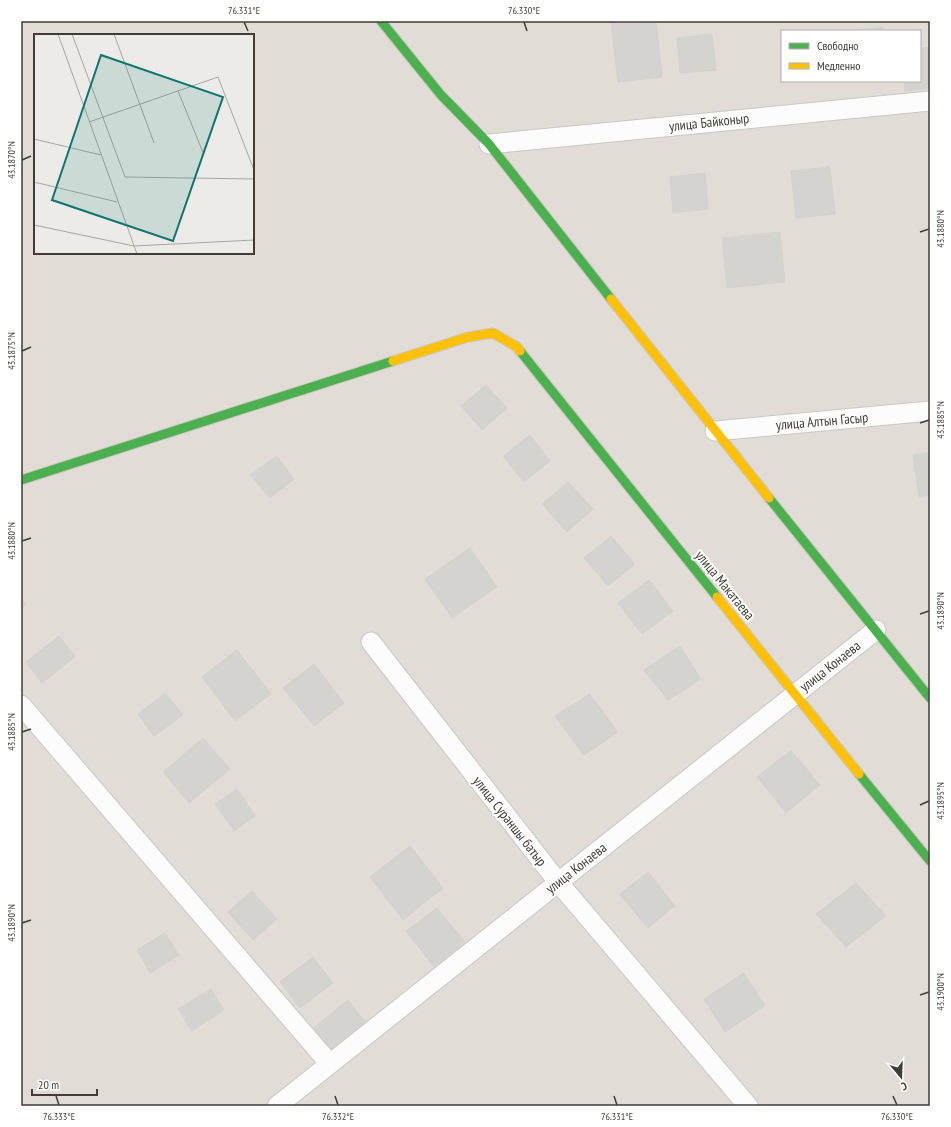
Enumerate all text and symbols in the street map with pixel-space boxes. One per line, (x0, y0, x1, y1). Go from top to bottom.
text: 76.331°E (228, 4, 260, 17)
text: 76.330°E (508, 4, 540, 17)
legend (781, 30, 921, 82)
inset map (34, 34, 254, 254)
text: Свободно (817, 38, 859, 53)
text: Медленно (817, 58, 860, 73)
street label: улица Байконыр (668, 109, 750, 135)
text: 43.1870°N (5, 141, 18, 179)
text: 43.1880°N (934, 210, 947, 248)
text: 43.1875°N (5, 332, 18, 370)
text: 43.1885°N (934, 401, 947, 439)
street label: улица Алтын Гасыр (775, 408, 869, 434)
text: 43.1880°N (5, 522, 18, 560)
street label: улица Макатаева (691, 547, 759, 623)
text: 43.1890°N (934, 592, 947, 630)
street label: улица Конаева (796, 637, 864, 695)
text: 43.1885°N (5, 713, 18, 751)
street label: улица Сураншы батыр (469, 772, 551, 870)
text: 43.1895°N (934, 782, 947, 820)
street label: улица Конаева (542, 839, 610, 897)
text: 43.1890°N (5, 904, 18, 942)
text: 43.1900°N (934, 973, 947, 1011)
north arrow (881, 1057, 921, 1097)
scale bar (32, 1071, 97, 1097)
text: 20 m (38, 1077, 59, 1092)
text: С (900, 1079, 909, 1094)
text: 76.333°E (43, 1110, 75, 1123)
text: 76.332°E (322, 1110, 354, 1123)
text: 76.331°E (601, 1110, 633, 1123)
text: 76.330°E (881, 1110, 913, 1123)

